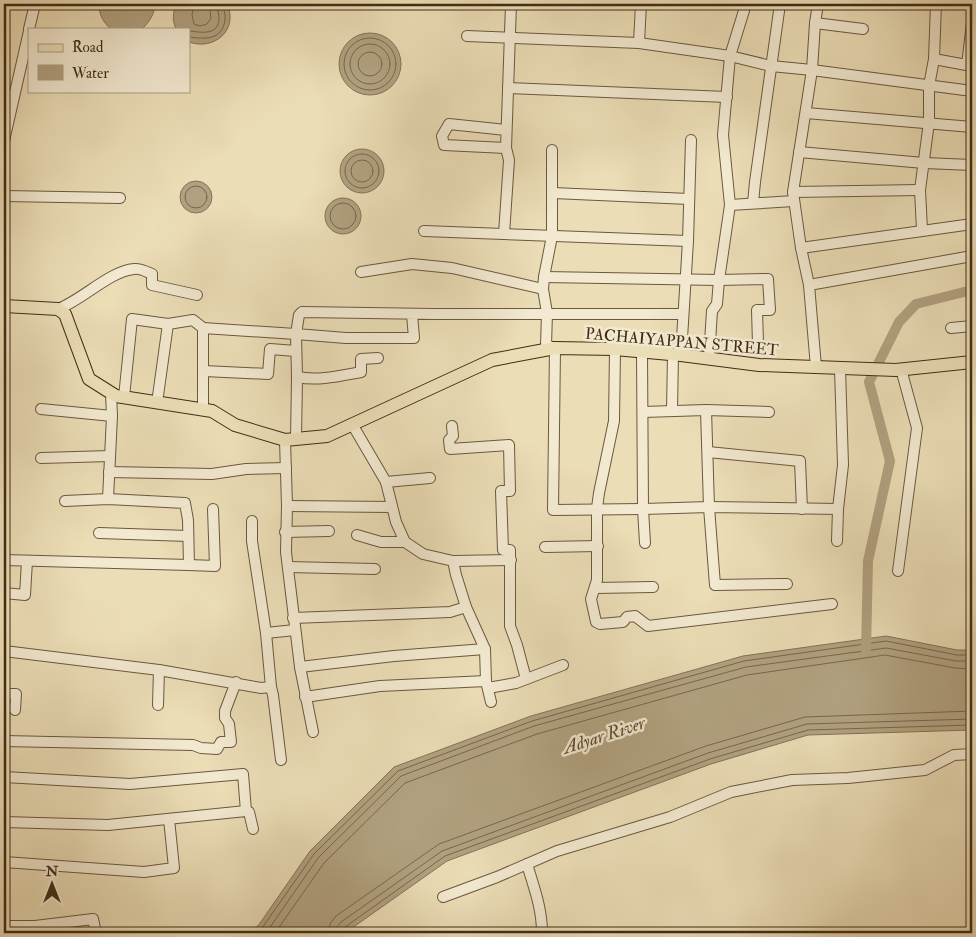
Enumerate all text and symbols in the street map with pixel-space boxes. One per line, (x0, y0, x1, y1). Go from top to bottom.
legend (28, 28, 190, 92)
text: Road (72, 38, 104, 57)
text: Water (71, 64, 109, 83)
street label: PACHAIYAPPAN STREET (584, 324, 780, 360)
water label: Adyar River (558, 711, 649, 760)
north arrow (28, 860, 78, 910)
text: N (45, 863, 59, 880)

